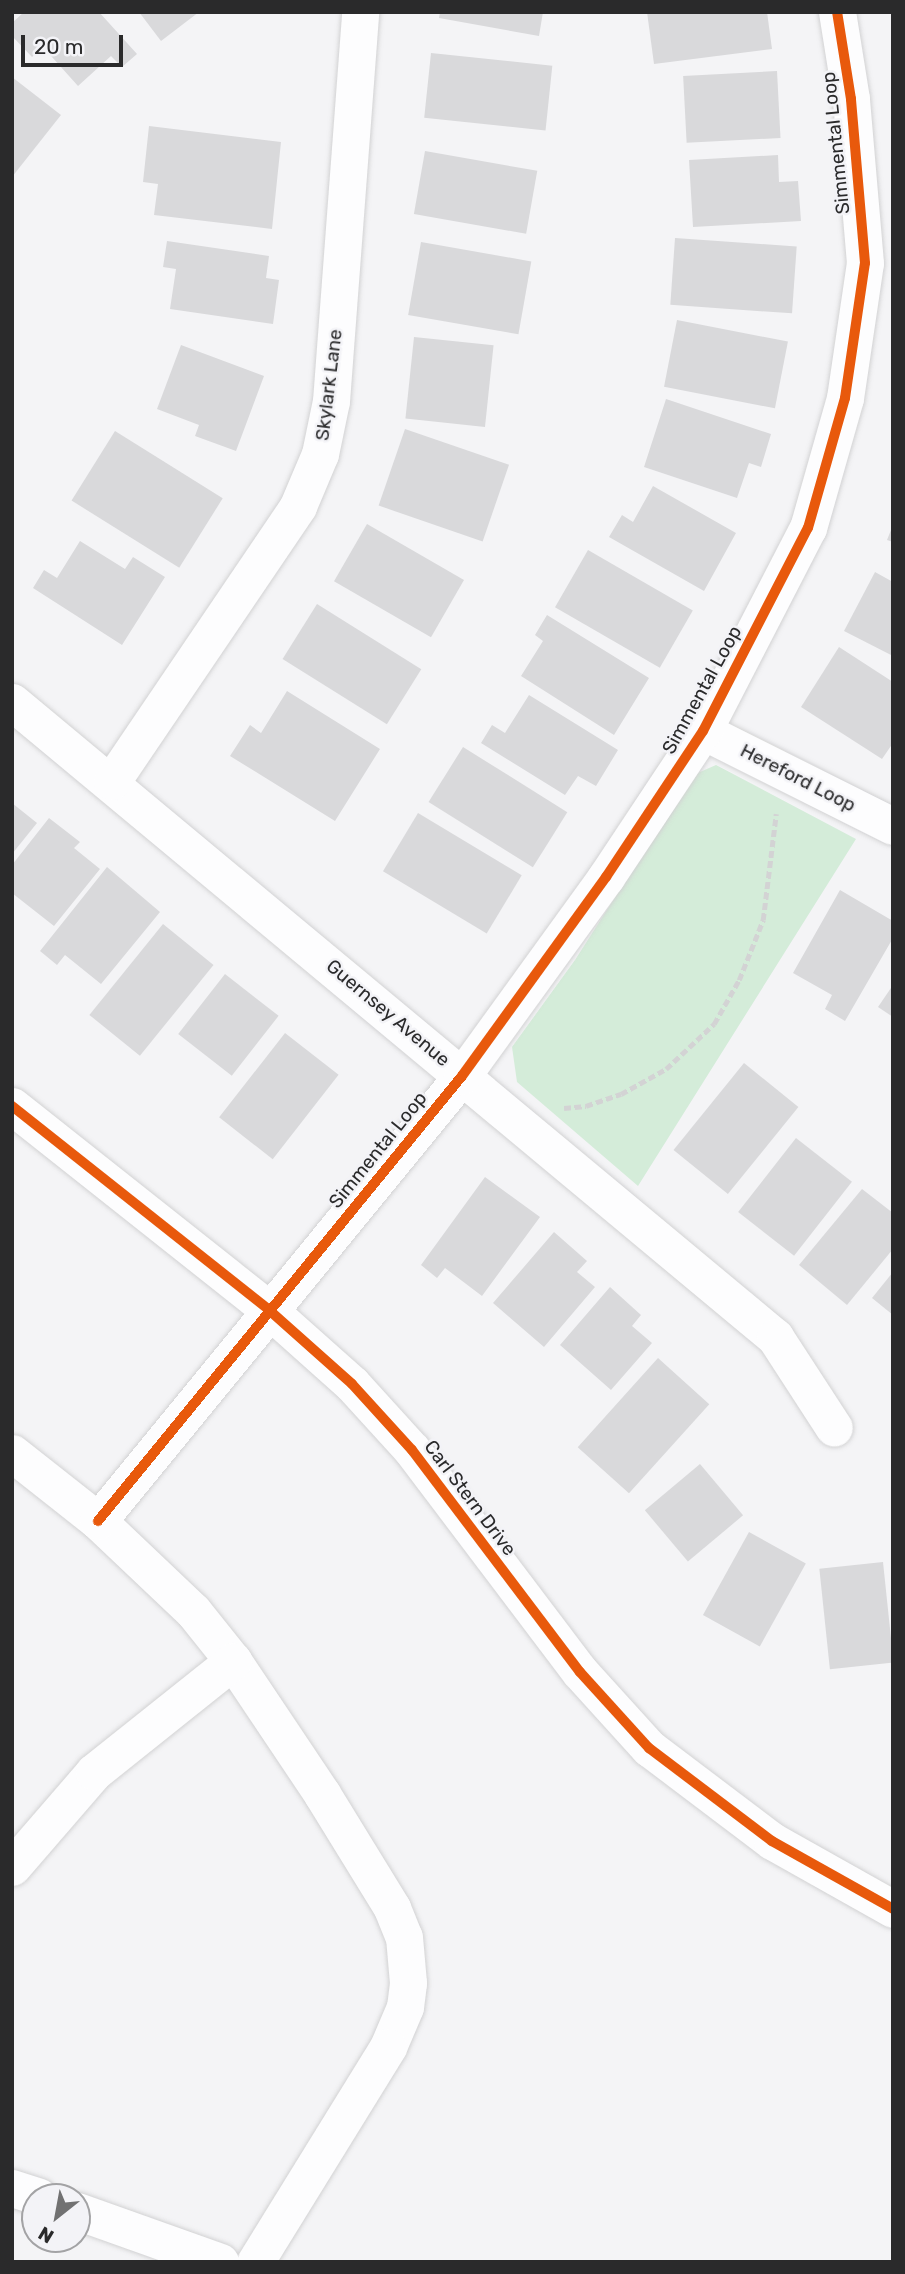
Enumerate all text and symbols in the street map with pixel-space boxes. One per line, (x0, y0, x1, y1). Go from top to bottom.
scale bar (24, 21, 126, 65)
text: 20 m (34, 34, 83, 59)
street label: Simmental Loop (817, 71, 855, 215)
street label: Skylark Lane (311, 328, 347, 442)
street label: Simmental Loop (657, 622, 747, 758)
street label: Hereford Loop (736, 739, 860, 817)
street label: Guernsey Avenue (321, 954, 455, 1072)
street label: Simmental Loop (324, 1087, 432, 1213)
street label: Carl Stern Drive (419, 1436, 521, 1560)
north arrow (21, 2183, 91, 2253)
text: N (34, 2221, 58, 2248)

